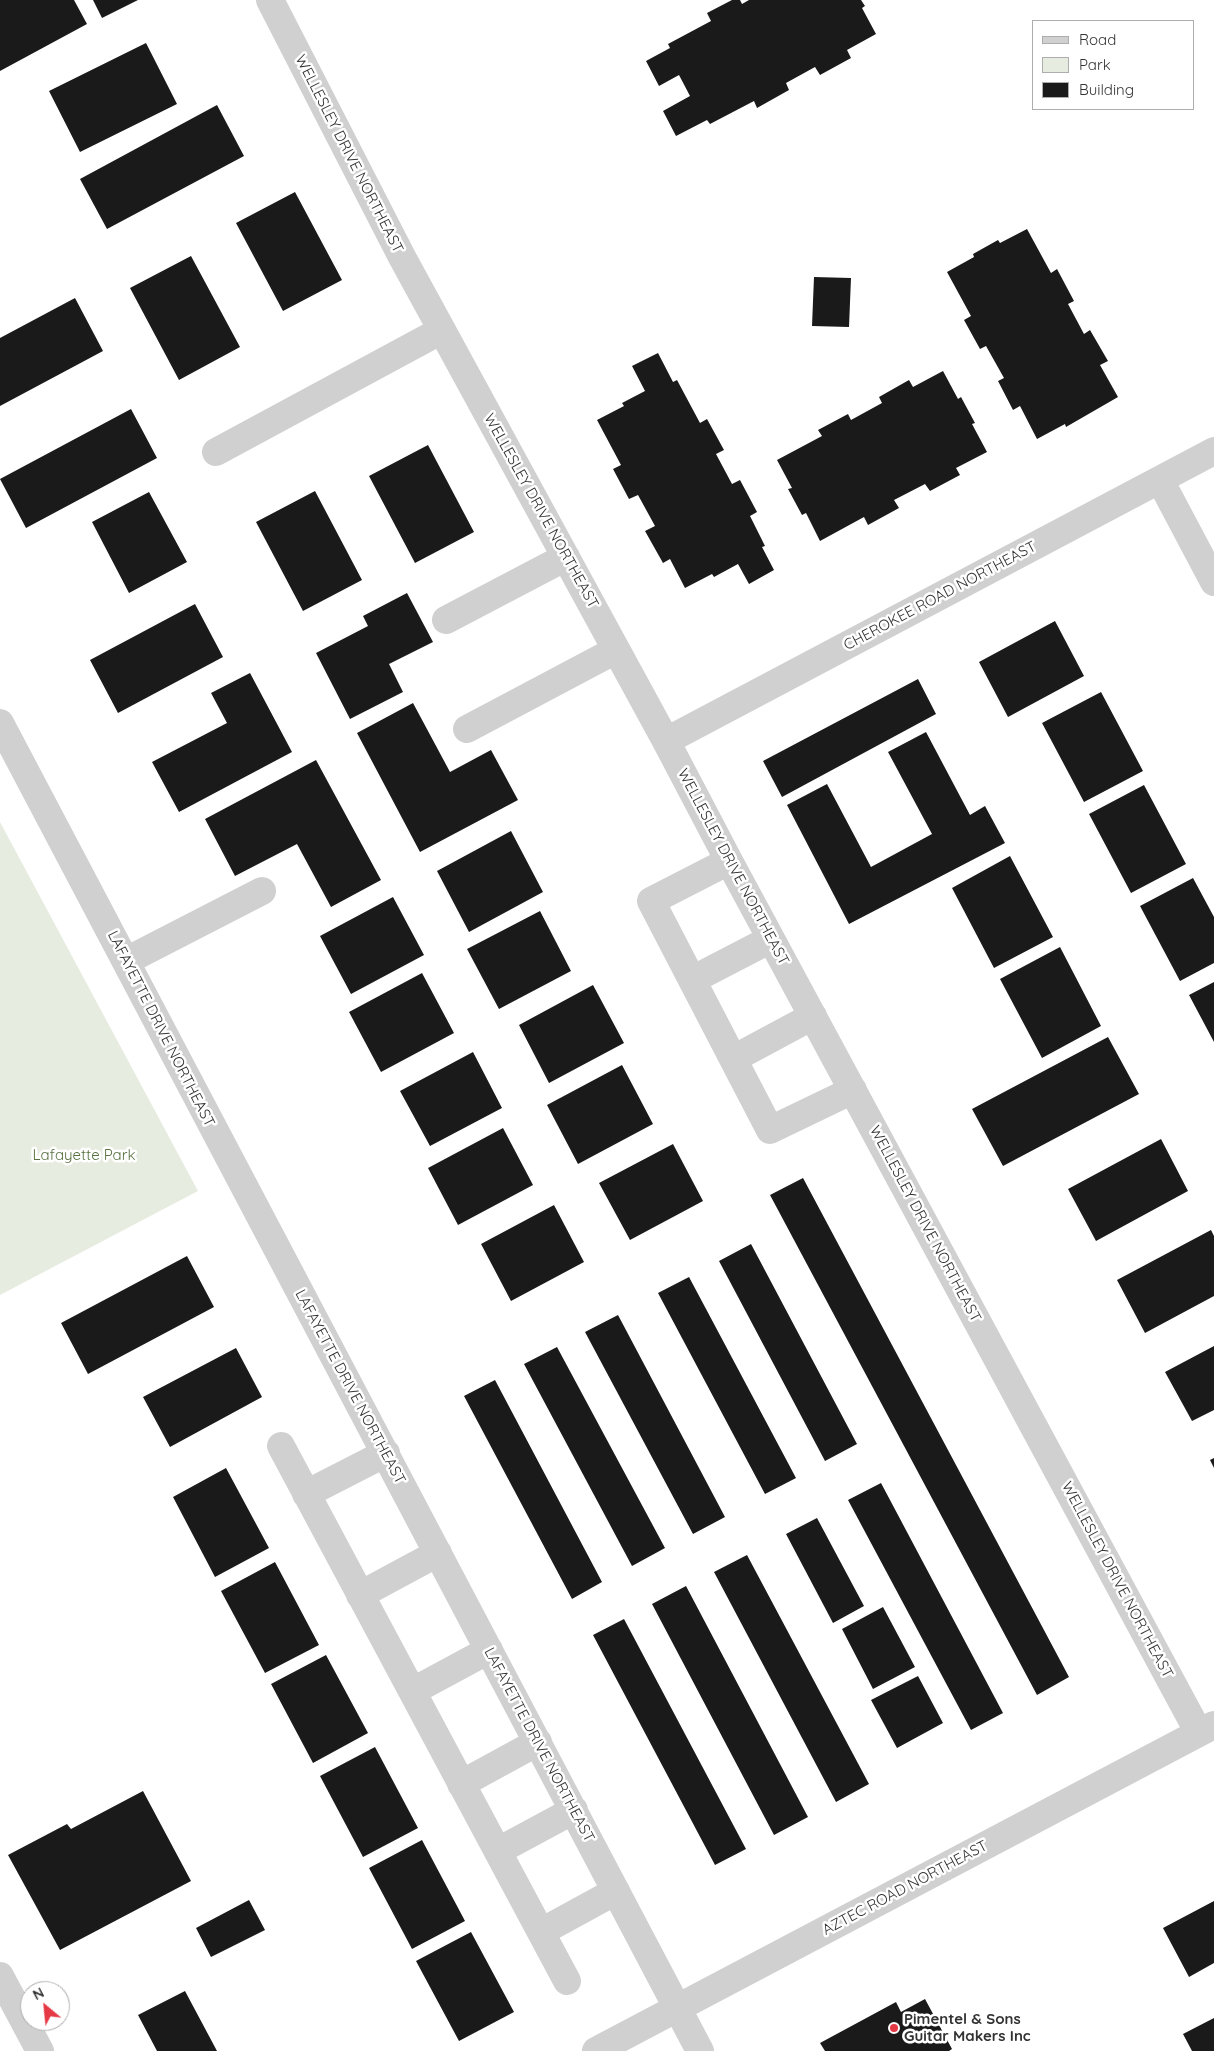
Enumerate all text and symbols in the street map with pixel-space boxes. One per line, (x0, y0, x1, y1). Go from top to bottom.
legend (1032, 20, 1194, 110)
text: Road (1079, 30, 1116, 49)
street label: WELLESLEY DRIVE NORTHEAST (291, 52, 407, 256)
text: Park (1079, 55, 1111, 74)
text: Building (1079, 80, 1134, 99)
street label: WELLESLEY DRIVE NORTHEAST (480, 410, 602, 612)
street label: CHEROKEE ROAD NORTHEAST (841, 537, 1039, 655)
street label: WELLESLEY DRIVE NORTHEAST (673, 766, 793, 968)
street label: LAFAYETTE DRIVE NORTHEAST (104, 928, 218, 1130)
street label: WELLESLEY DRIVE NORTHEAST (865, 1123, 985, 1325)
park label: Lafayette Park (33, 1146, 135, 1164)
street label: LAFAYETTE DRIVE NORTHEAST (291, 1287, 409, 1487)
street label: WELLESLEY DRIVE NORTHEAST (1057, 1479, 1177, 1681)
street label: LAFAYETTE DRIVE NORTHEAST (480, 1645, 598, 1845)
street label: AZTEC ROAD NORTHEAST (819, 1837, 991, 1939)
north arrow (20, 1981, 70, 2031)
text: N (30, 1983, 47, 2004)
place label: Pimentel & Sons Guitar Makers Inc (904, 2010, 1031, 2045)
marker: Pimentel & Sons Guitar Makers Inc (888, 2022, 900, 2034)

